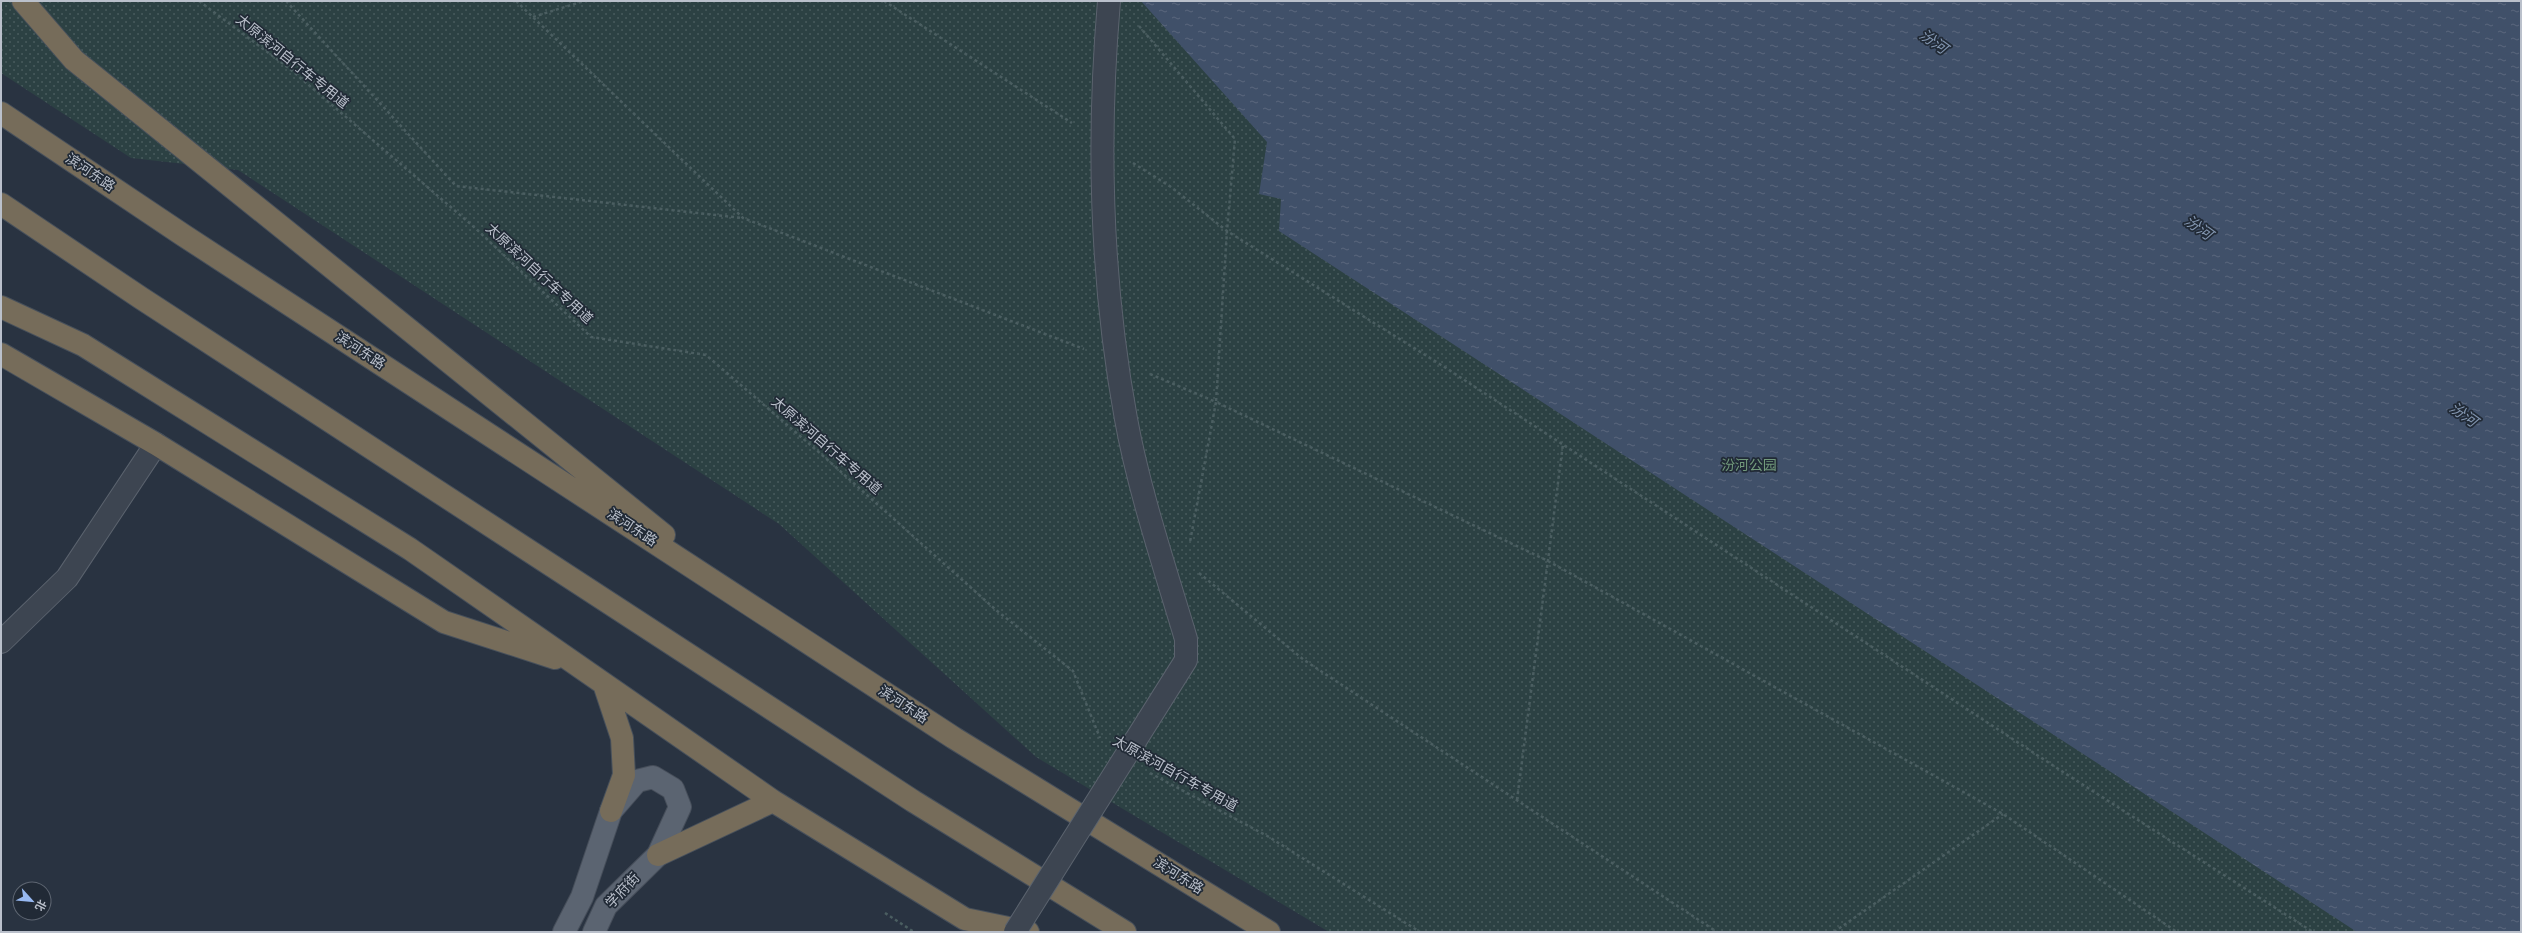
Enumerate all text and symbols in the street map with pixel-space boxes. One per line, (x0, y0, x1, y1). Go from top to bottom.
street label: 太原滨河自行车专用道 (231, 10, 353, 114)
water label: 汾河 (1915, 25, 1954, 61)
street label: 滨河东路 (61, 149, 119, 197)
water label: 汾河 (2180, 211, 2219, 247)
street label: 太原滨河自行车专用道 (481, 219, 597, 329)
street label: 滨河东路 (331, 327, 389, 375)
street label: 太原滨河自行车专用道 (767, 393, 885, 499)
water label: 汾河 (2445, 398, 2484, 434)
park label: 汾河公园 (1721, 456, 1777, 476)
street label: 滨河东路 (603, 504, 661, 552)
street label: 滨河东路 (874, 681, 932, 729)
street label: 太原滨河自行车专用道 (1109, 731, 1241, 817)
street label: 滨河东路 (1149, 853, 1207, 899)
street label: 学府街 (601, 869, 645, 913)
north arrow (12, 881, 52, 921)
text: 北 (31, 897, 50, 914)

